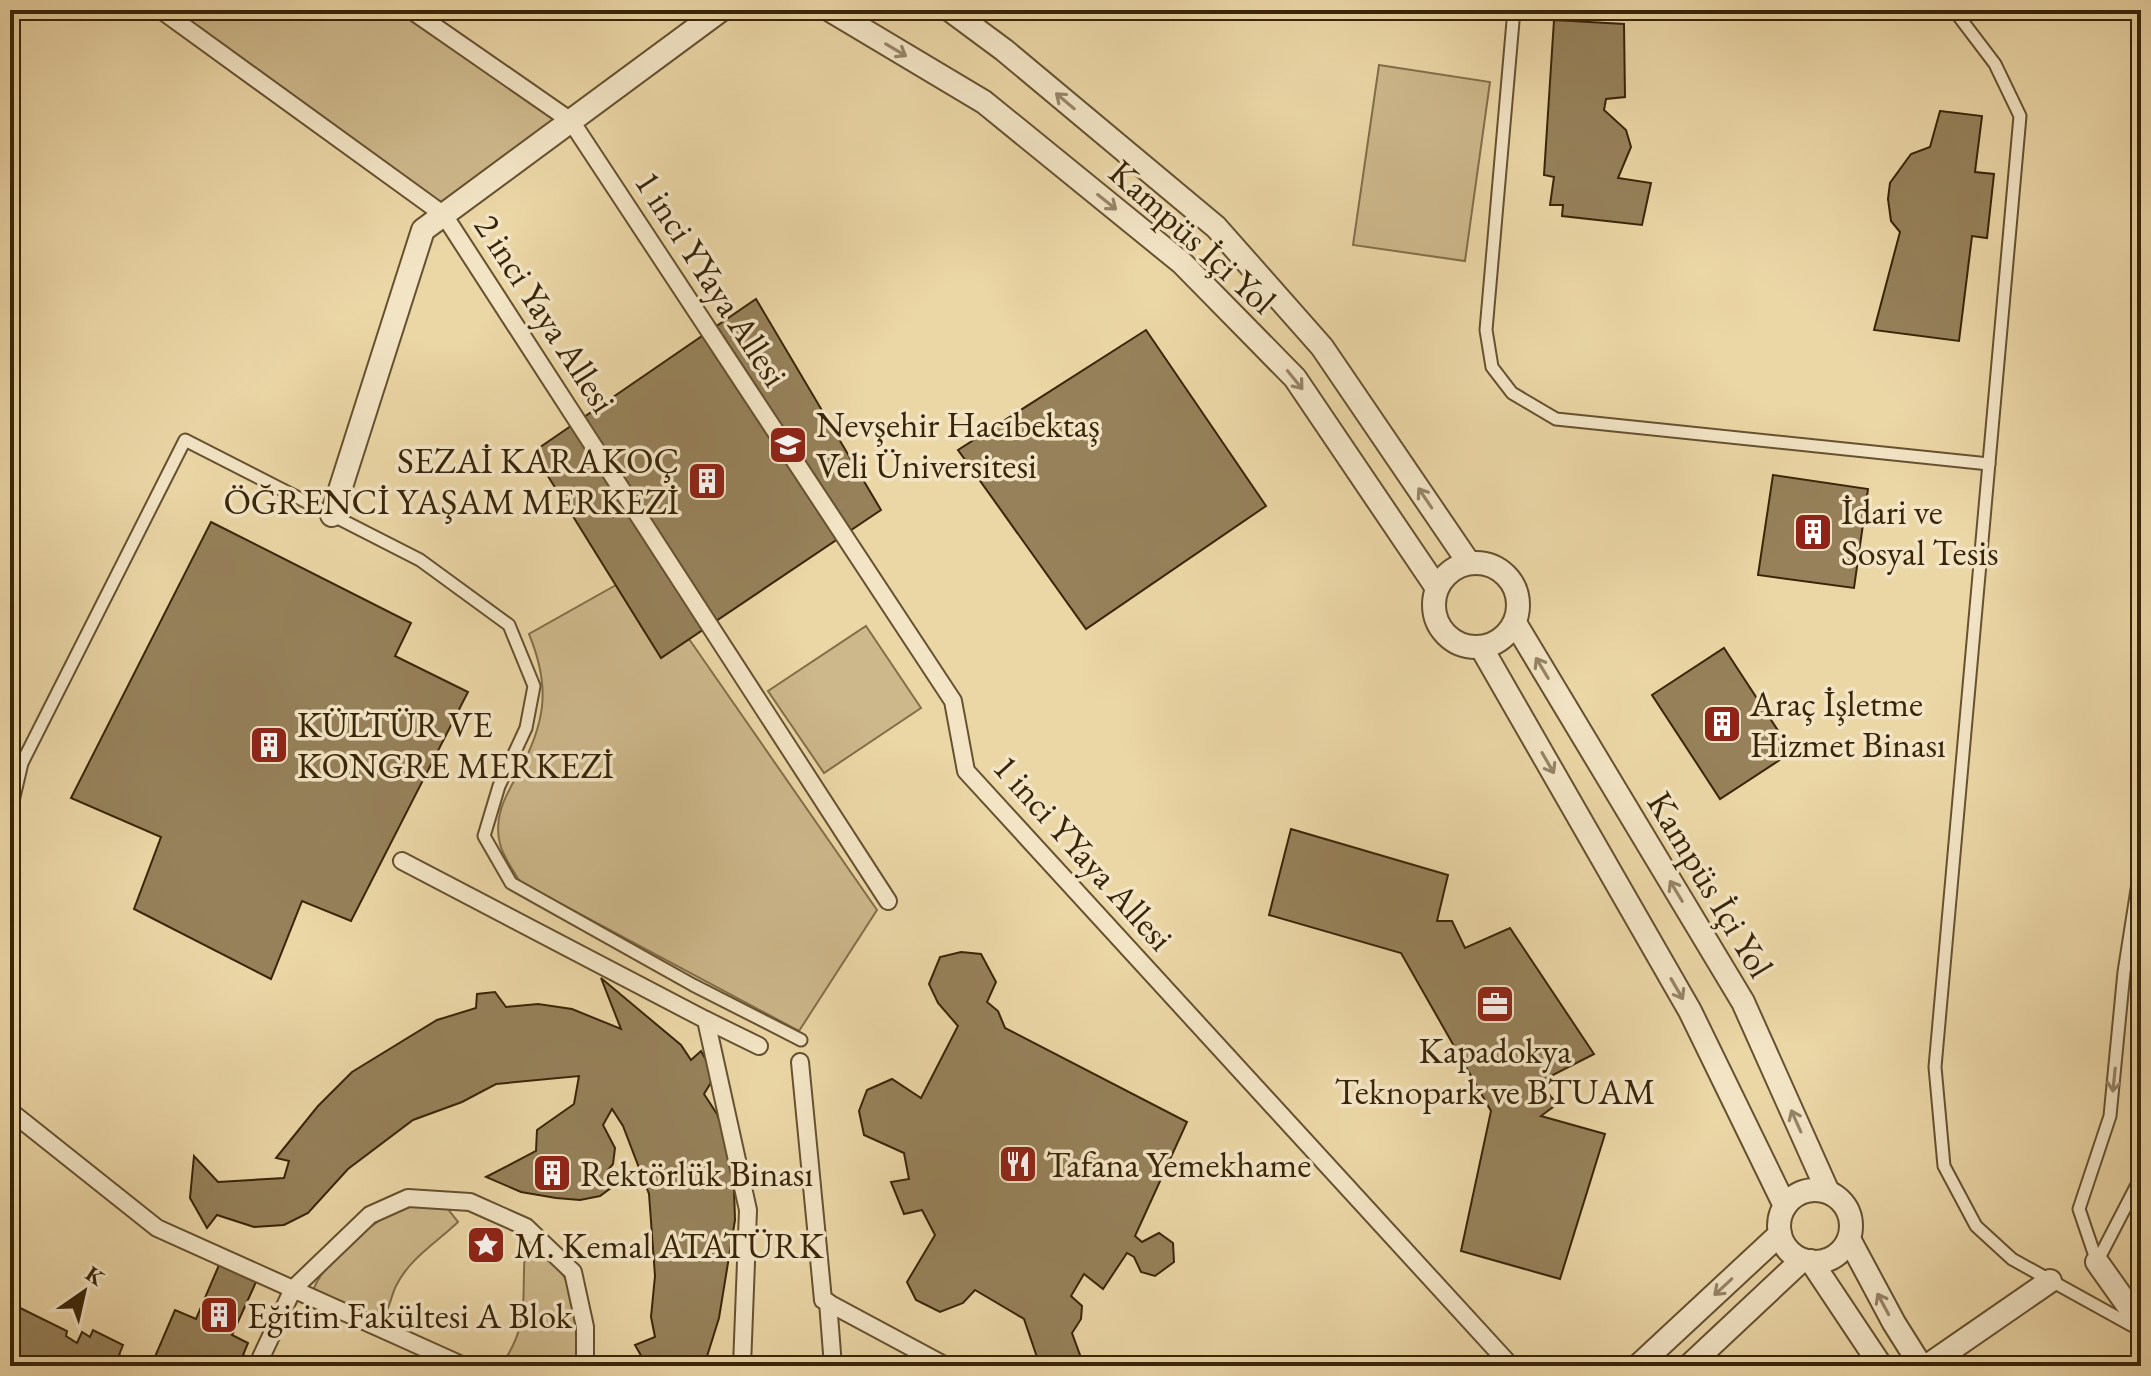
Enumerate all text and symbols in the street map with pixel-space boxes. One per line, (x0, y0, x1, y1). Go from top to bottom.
one-way arrow (884, 43, 908, 58)
one-way arrow (1055, 92, 1076, 110)
street label: Kampüs İçi Yol (1099, 149, 1286, 324)
street label: 1 inci YYaya Allesi (624, 161, 799, 395)
one-way arrow (1096, 193, 1117, 211)
street label: 2 inci Yaya Allesi (464, 205, 627, 422)
one-way arrow (1286, 369, 1304, 390)
place label: Nevşehir Hacıbektaş Veli Üniversitesi (816, 401, 1100, 489)
school or university icon: Nevşehir Hacıbektaş Veli Üniversitesi (767, 424, 809, 466)
place label: SEZAİ KARAKOÇ ÖĞRENCİ YAŞAM MERKEZİ (223, 437, 679, 525)
building icon: SEZAİ KARAKOÇ ÖĞRENCİ YAŞAM MERKEZİ (686, 460, 728, 502)
one-way arrow (1417, 488, 1433, 510)
place label: İdari ve Sosyal Tesis (1841, 488, 1999, 576)
building icon: İdari ve Sosyal Tesis (1792, 511, 1834, 553)
one-way arrow (1534, 657, 1550, 680)
place label: Araç İşletme Hizmet Binası (1749, 680, 1946, 768)
place label: KÜLTÜR VE KONGRE MERKEZİ (297, 701, 614, 789)
building icon: Araç İşletme Hizmet Binası (1701, 703, 1743, 745)
building icon: KÜLTÜR VE KONGRE MERKEZİ (248, 724, 290, 766)
street label: 1 inci YYaya Allesi (983, 744, 1184, 961)
one-way arrow (1541, 751, 1556, 775)
street label: Kampüs İçi Yol (1636, 782, 1785, 986)
one-way arrow (1668, 880, 1684, 903)
one-way arrow (1670, 976, 1685, 1000)
office icon: Kapadokya Teknopark ve BTUAM (1474, 983, 1516, 1025)
place label: Kapadokya Teknopark ve BTUAM (1334, 1027, 1656, 1115)
one-way arrow (2106, 1066, 2121, 1093)
one-way arrow (1788, 1109, 1803, 1133)
place label: Tafana Yemekhame (1046, 1141, 1311, 1188)
restaurant icon: Tafana Yemekhame (997, 1143, 1039, 1185)
place label: Rektörlük Binası (580, 1150, 813, 1197)
building icon: Rektörlük Binası (531, 1152, 573, 1194)
place label: M. Kemal ATATÜRK (514, 1222, 824, 1269)
place icon: M. Kemal ATATÜRK (465, 1224, 507, 1266)
north arrow (44, 1252, 124, 1332)
text: K (80, 1259, 110, 1293)
one-way arrow (1713, 1277, 1733, 1296)
place label: Eğitim Fakültesi A Blok (247, 1292, 573, 1339)
one-way arrow (1875, 1292, 1891, 1316)
building icon: Eğitim Fakültesi A Blok (198, 1294, 240, 1336)

